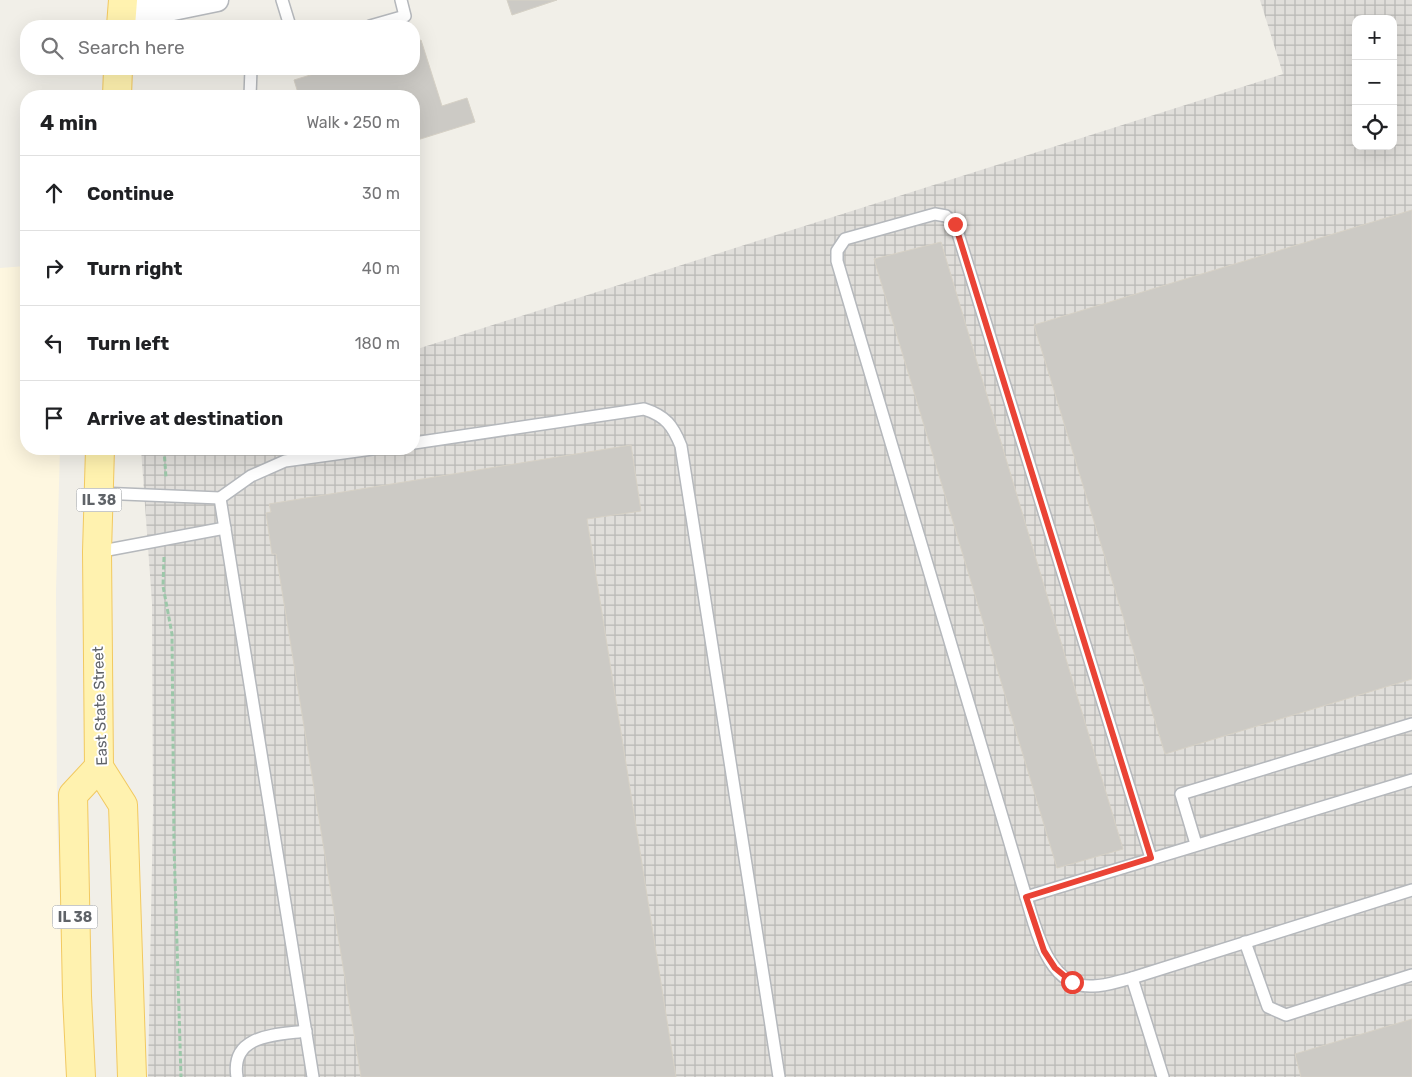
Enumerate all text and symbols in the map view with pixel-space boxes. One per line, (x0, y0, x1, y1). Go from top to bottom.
map controls (1352, 15, 1397, 150)
button: + (1352, 15, 1397, 60)
search box (20, 20, 420, 75)
icon: search (38, 34, 66, 62)
text: Search here (78, 36, 185, 59)
button: − (1352, 60, 1397, 105)
button: locate (1352, 105, 1397, 150)
text: 4 min (40, 110, 98, 135)
text: Walk · 250 m (306, 113, 400, 132)
icon: ahead (40, 179, 68, 207)
text: Continue (87, 182, 174, 205)
text: 30 m (362, 184, 400, 203)
route end (944, 213, 967, 236)
icon: right (40, 254, 68, 282)
text: Turn right (87, 257, 182, 280)
text: 40 m (362, 259, 400, 278)
icon: left (40, 329, 68, 357)
text: Turn left (87, 332, 169, 355)
text: 180 m (355, 334, 400, 353)
icon: arrive (40, 404, 68, 432)
text: Arrive at destination (87, 407, 283, 430)
road number: IL 38 (76, 488, 122, 512)
street label: East State Street (89, 646, 111, 766)
road number: IL 38 (52, 906, 98, 929)
route start (1061, 971, 1084, 994)

